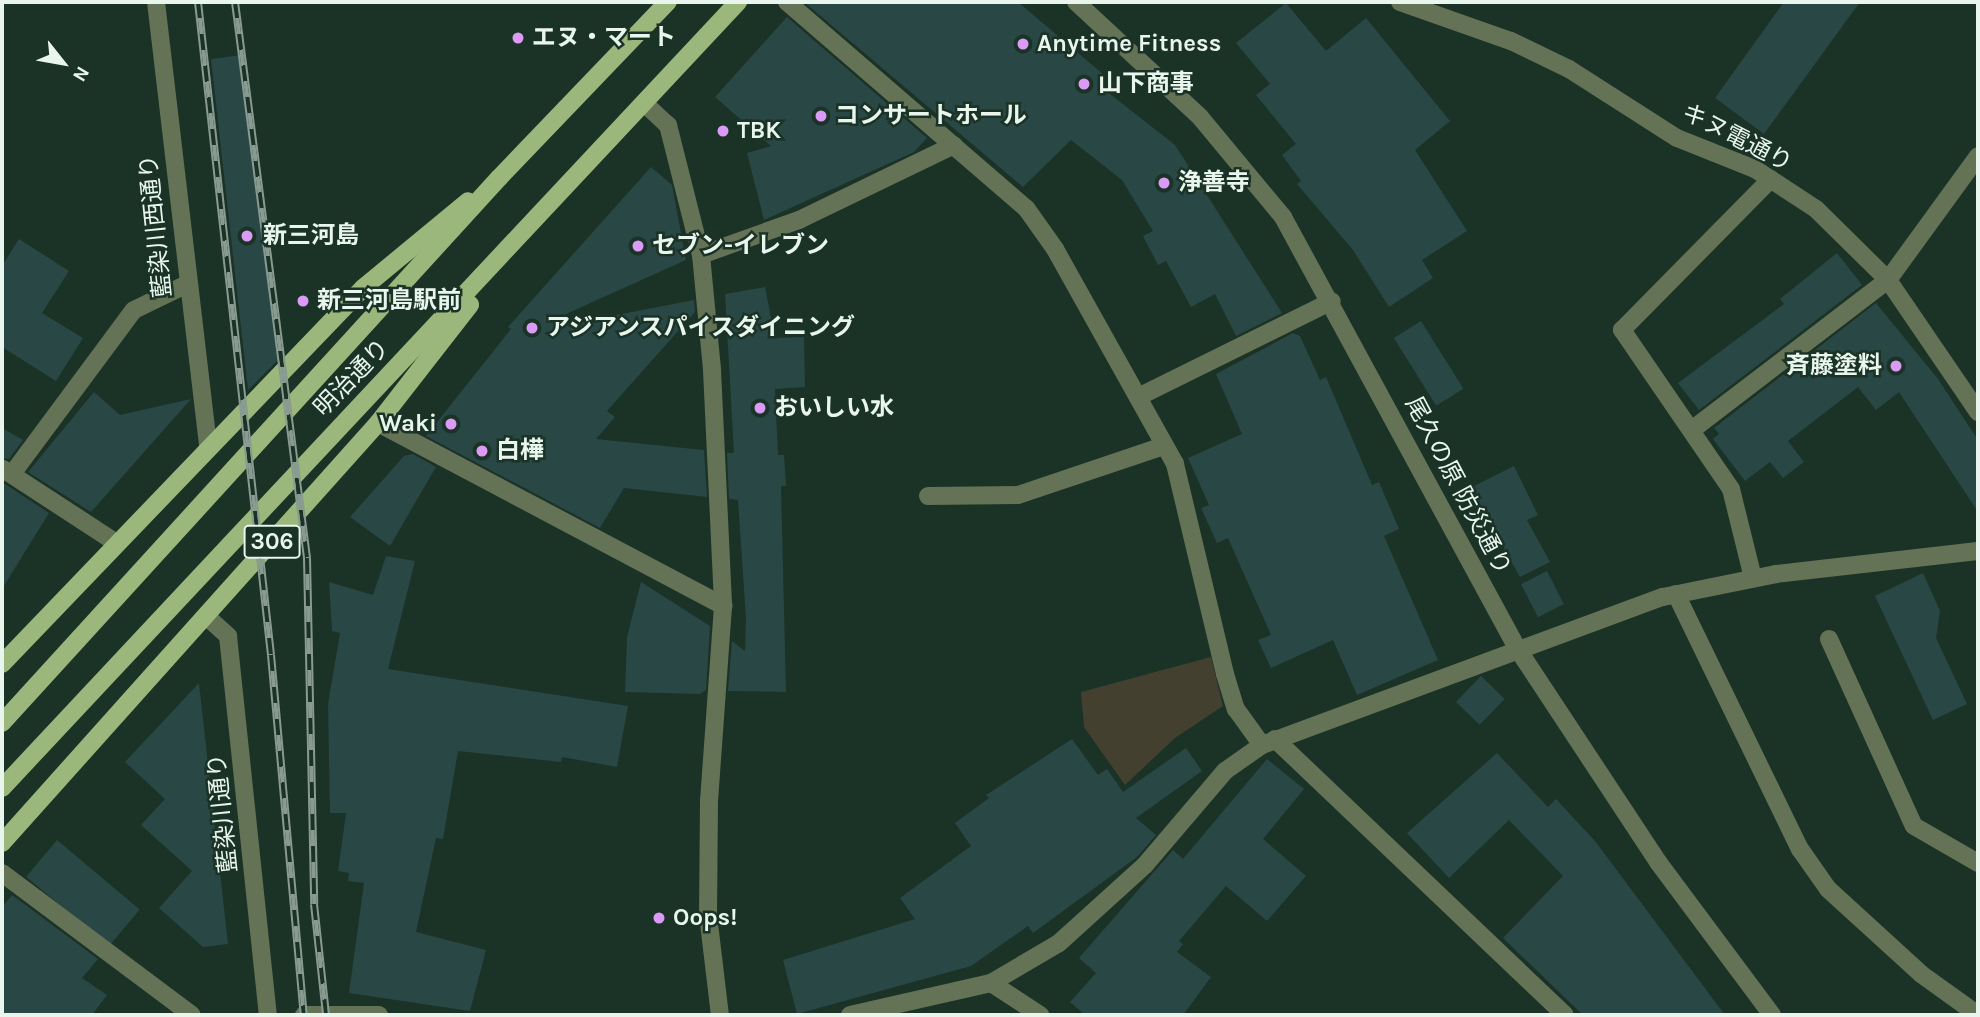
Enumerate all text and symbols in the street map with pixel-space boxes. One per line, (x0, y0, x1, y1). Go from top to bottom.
place label: エヌ・マート (532, 24, 676, 52)
north arrow (28, 28, 98, 98)
marker: エヌ・マート (510, 30, 526, 46)
place label: Anytime Fitness (1037, 30, 1221, 58)
marker: Anytime Fitness (1015, 36, 1031, 52)
text: N (68, 62, 94, 85)
place label: 山下商事 (1098, 70, 1194, 98)
marker: 山下商事 (1076, 76, 1092, 92)
street label: キヌ電通り (1677, 98, 1797, 178)
place label: コンサートホール (835, 102, 1027, 130)
marker: コンサートホール (813, 108, 829, 124)
place label: TBK (737, 117, 781, 145)
marker: TBK (715, 123, 731, 139)
street label: 藍染川西通り (134, 153, 178, 299)
place label: 浄善寺 (1178, 169, 1250, 197)
marker: 浄善寺 (1156, 175, 1172, 191)
place label: 新三河島 (263, 222, 359, 250)
marker: 新三河島 (237, 226, 257, 246)
place label: セブン-イレブン (652, 232, 829, 260)
marker: セブン-イレブン (630, 238, 646, 254)
place label: 新三河島駅前 (317, 287, 461, 315)
marker: 新三河島駅前 (295, 293, 311, 309)
place label: アジアンスパイスダイニング (546, 314, 858, 342)
marker: アジアンスパイスダイニング (524, 320, 540, 336)
street label: 明治通り (308, 333, 396, 423)
place label: 斉藤塗料 (1786, 352, 1882, 380)
marker: 斉藤塗料 (1888, 358, 1904, 374)
street label: 尾久の原 防災通り (1399, 392, 1517, 580)
place label: おいしい水 (774, 394, 894, 422)
marker: おいしい水 (752, 400, 768, 416)
place label: Waki (379, 410, 437, 438)
marker: Waki (443, 416, 459, 432)
place label: 白樺 (496, 437, 544, 465)
marker: 白樺 (474, 443, 490, 459)
road number: 306 (242, 522, 302, 562)
street label: 藍染川通り (202, 752, 244, 874)
place label: Oops! (673, 904, 737, 932)
marker: Oops! (651, 910, 667, 926)

